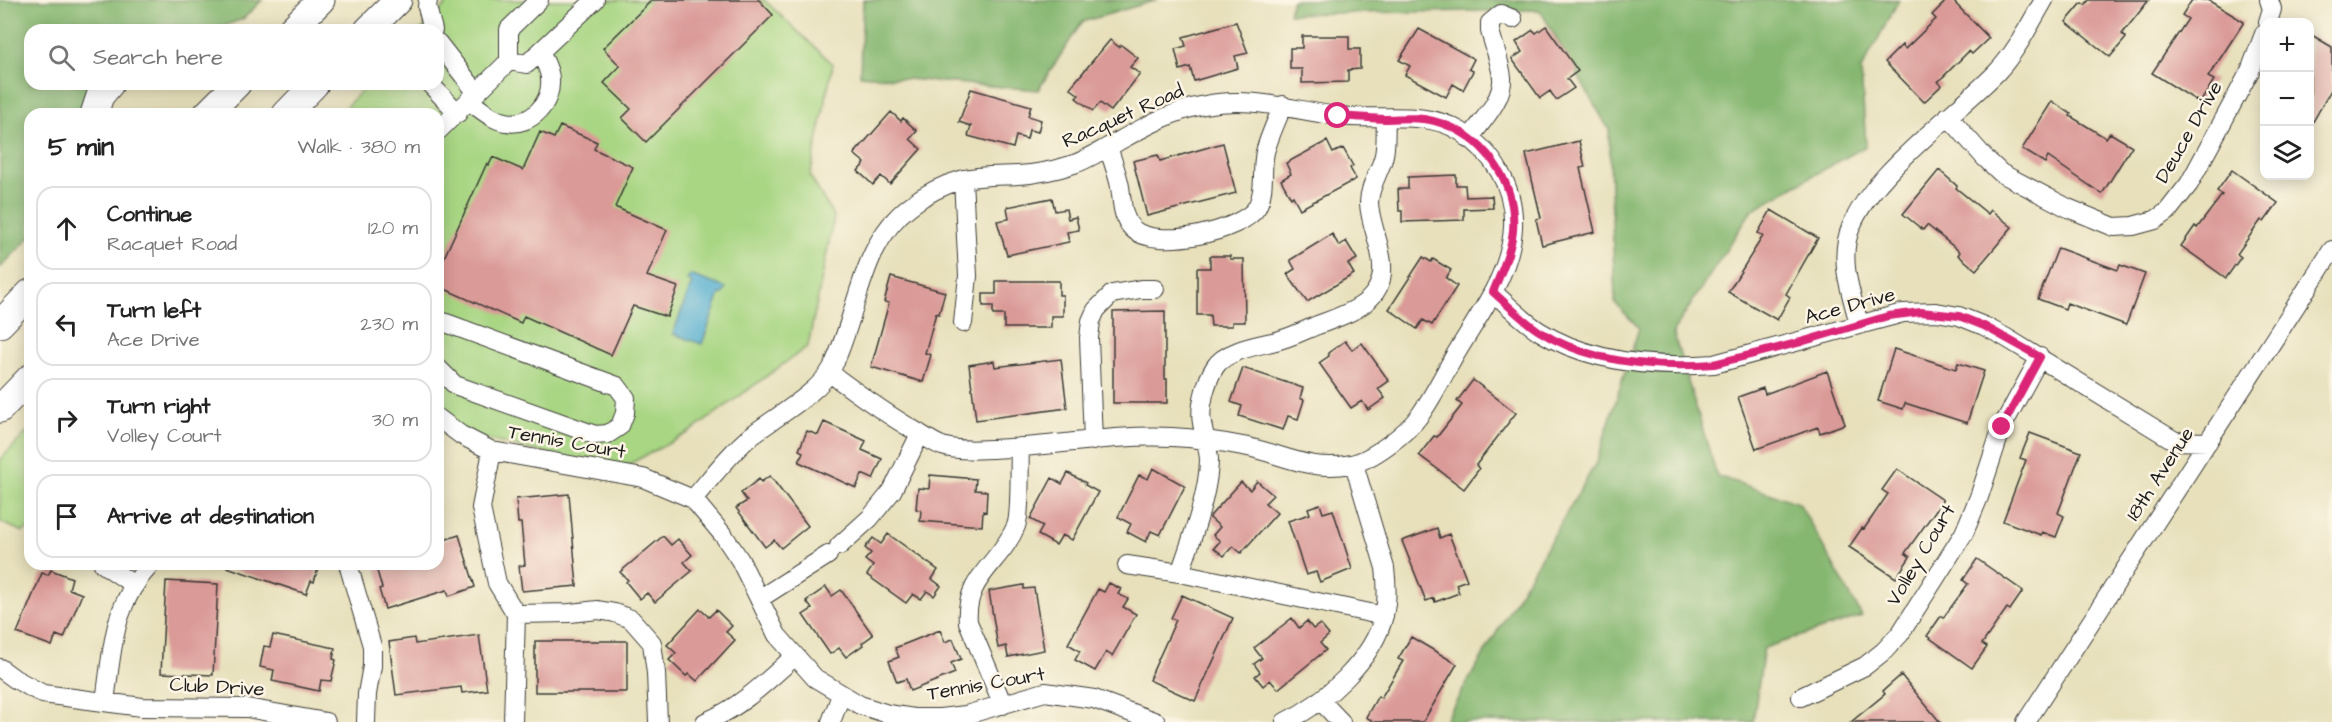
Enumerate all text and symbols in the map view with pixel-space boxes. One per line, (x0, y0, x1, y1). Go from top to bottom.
map controls (2260, 18, 2314, 180)
button: + (2260, 18, 2314, 72)
search box (24, 24, 444, 90)
icon: search (45, 41, 78, 74)
text: Search here (93, 42, 223, 73)
button: − (2260, 72, 2314, 126)
street label: Deuce Drive (2148, 76, 2230, 188)
street label: Racquet Road (1058, 77, 1188, 155)
route start (1324, 102, 1350, 128)
button: layers (2260, 126, 2314, 180)
text: 5 min (48, 129, 114, 165)
text: Walk · 380 m (297, 133, 420, 161)
text: Continue (107, 199, 192, 230)
icon: ahead (50, 212, 83, 245)
text: 120 m (368, 214, 418, 242)
text: Racquet Road (107, 230, 237, 258)
street label: Ace Drive (1802, 280, 1898, 331)
text: Turn left (107, 295, 201, 326)
icon: left (50, 308, 83, 341)
text: 230 m (360, 310, 418, 338)
text: Ace Drive (107, 326, 200, 354)
text: Turn right (107, 391, 210, 422)
icon: right (50, 404, 83, 437)
text: 30 m (372, 406, 418, 434)
route end (1988, 413, 2014, 439)
street label: Tennis Court (506, 418, 628, 466)
text: Volley Court (107, 422, 222, 450)
street label: 18th Avenue (2119, 422, 2201, 526)
street label: Volley Court (1879, 499, 1963, 612)
icon: arrive (50, 500, 83, 533)
text: Arrive at destination (107, 501, 314, 532)
street label: Tennis Court (925, 660, 1047, 708)
street label: Club Drive (169, 671, 265, 703)

